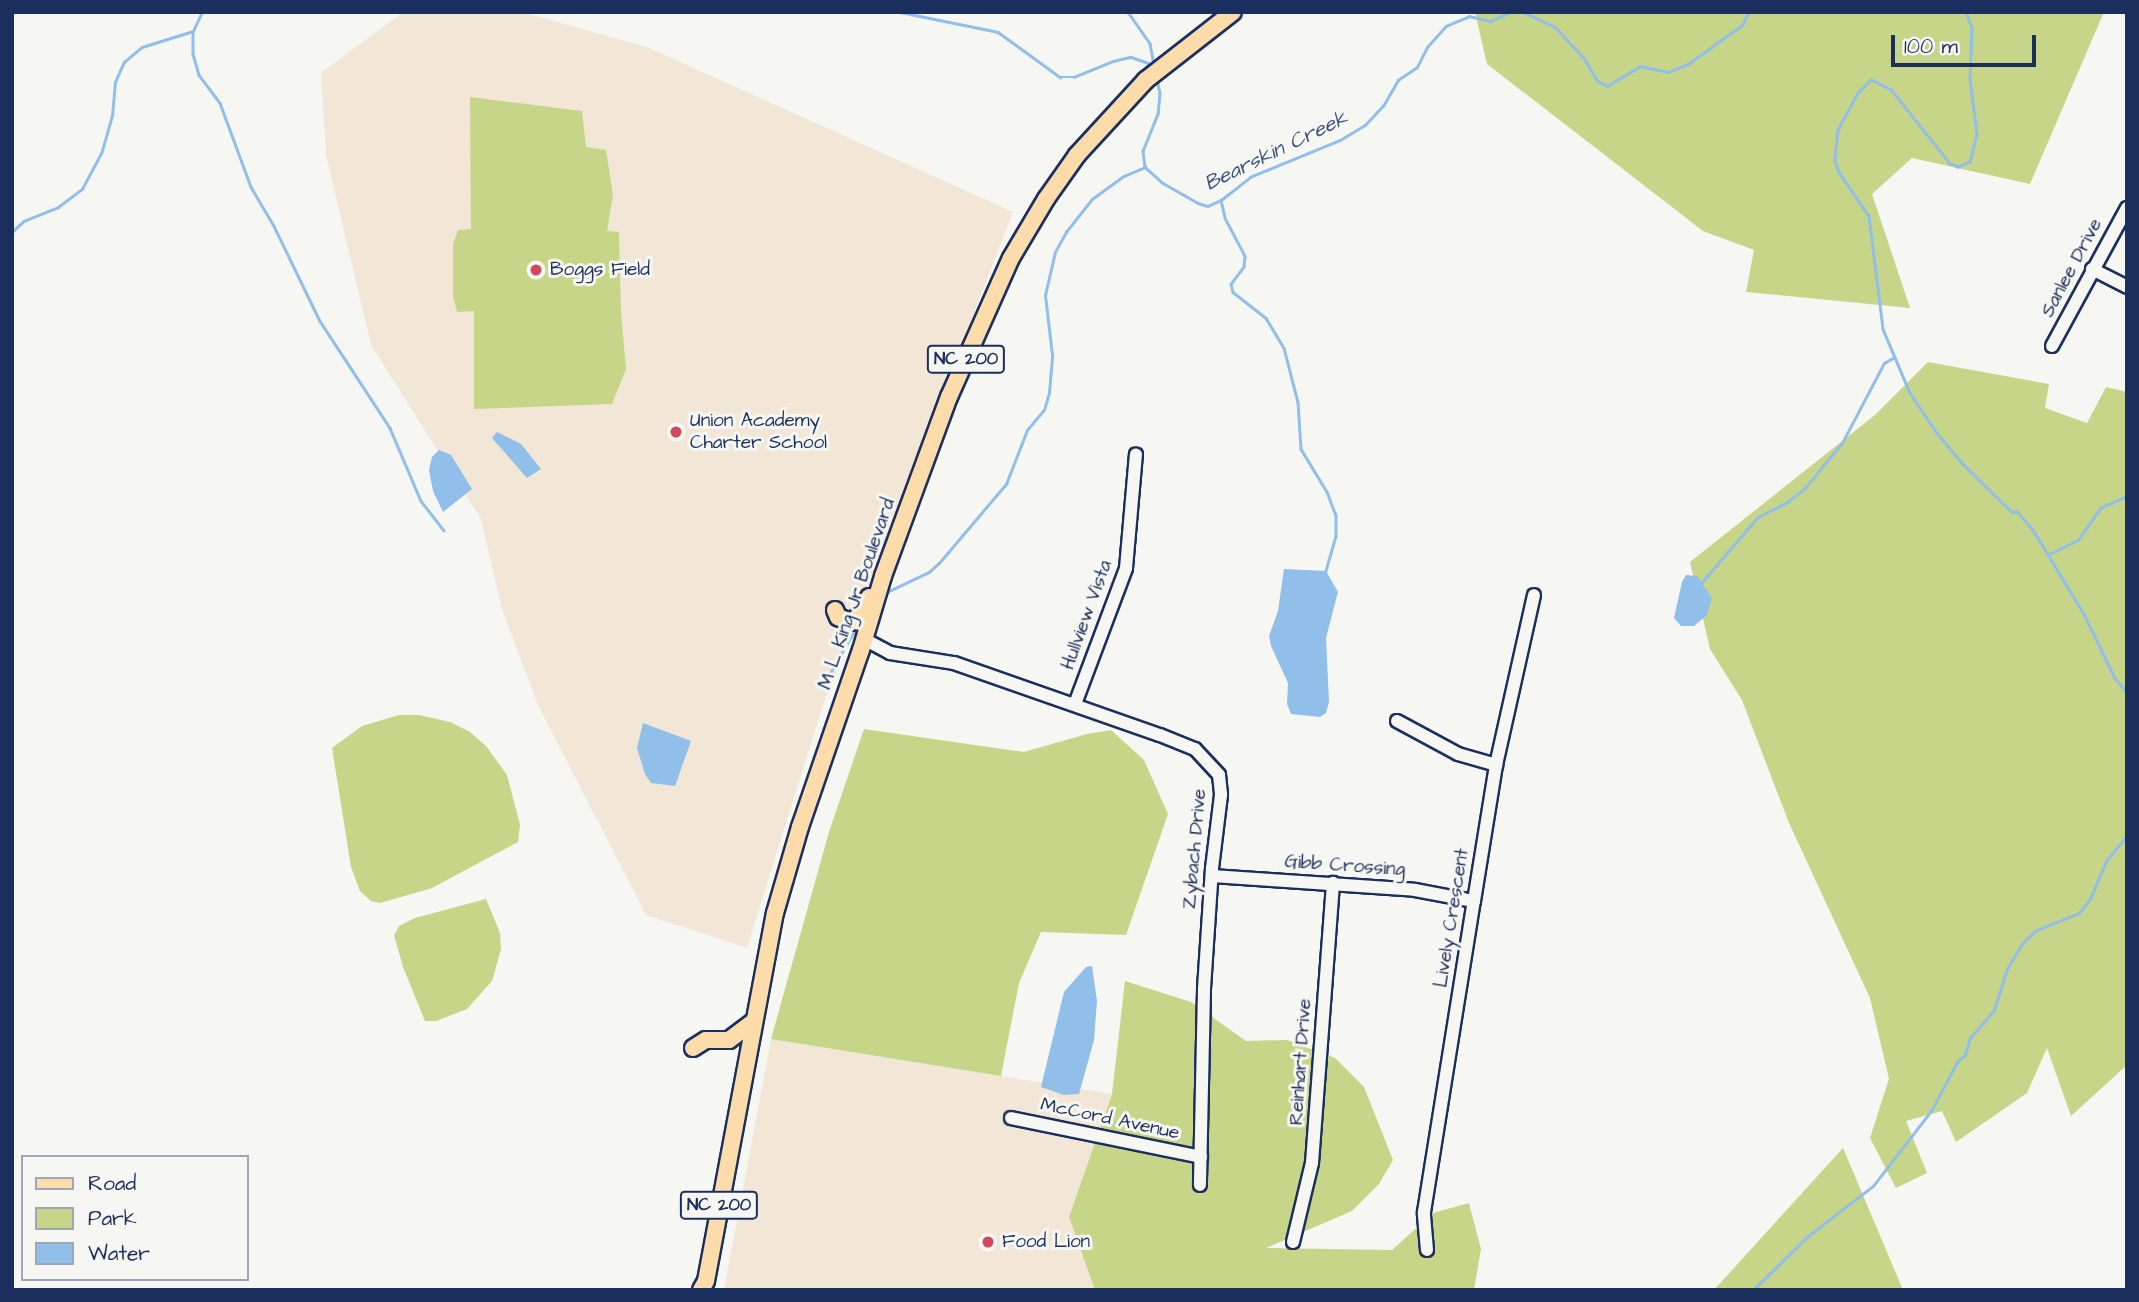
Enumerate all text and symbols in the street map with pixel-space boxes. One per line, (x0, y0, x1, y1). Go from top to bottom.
scale bar (1894, 21, 2039, 65)
text: 100 m (1904, 32, 1958, 61)
water label: Bearskin Creek (1200, 105, 1352, 197)
street label: Sanlee Drive (2037, 215, 2107, 321)
place label: Boggs Field (550, 259, 650, 281)
marker: Boggs Field (528, 262, 544, 278)
road number: NC 200 (926, 344, 1006, 374)
place label: Union Academy Charter School (690, 410, 827, 454)
marker: Union Academy Charter School (668, 424, 684, 440)
street label: M L King Jr Boulevard (814, 496, 900, 692)
street label: Hullview Vista (1057, 557, 1117, 673)
street label: Zybach Drive (1178, 788, 1212, 910)
street label: Lively Crescent (1430, 847, 1474, 989)
street label: Gibb Crossing (1284, 850, 1406, 882)
street label: Reinhart Drive (1285, 998, 1317, 1126)
street label: McCord Avenue (1038, 1093, 1182, 1145)
legend (21, 1155, 248, 1281)
text: Road (88, 1169, 136, 1198)
road number: NC 200 (679, 1190, 759, 1220)
text: Park (88, 1204, 137, 1233)
place label: Food Lion (1002, 1231, 1090, 1253)
marker: Food Lion (980, 1234, 996, 1250)
text: Water (88, 1239, 150, 1268)

